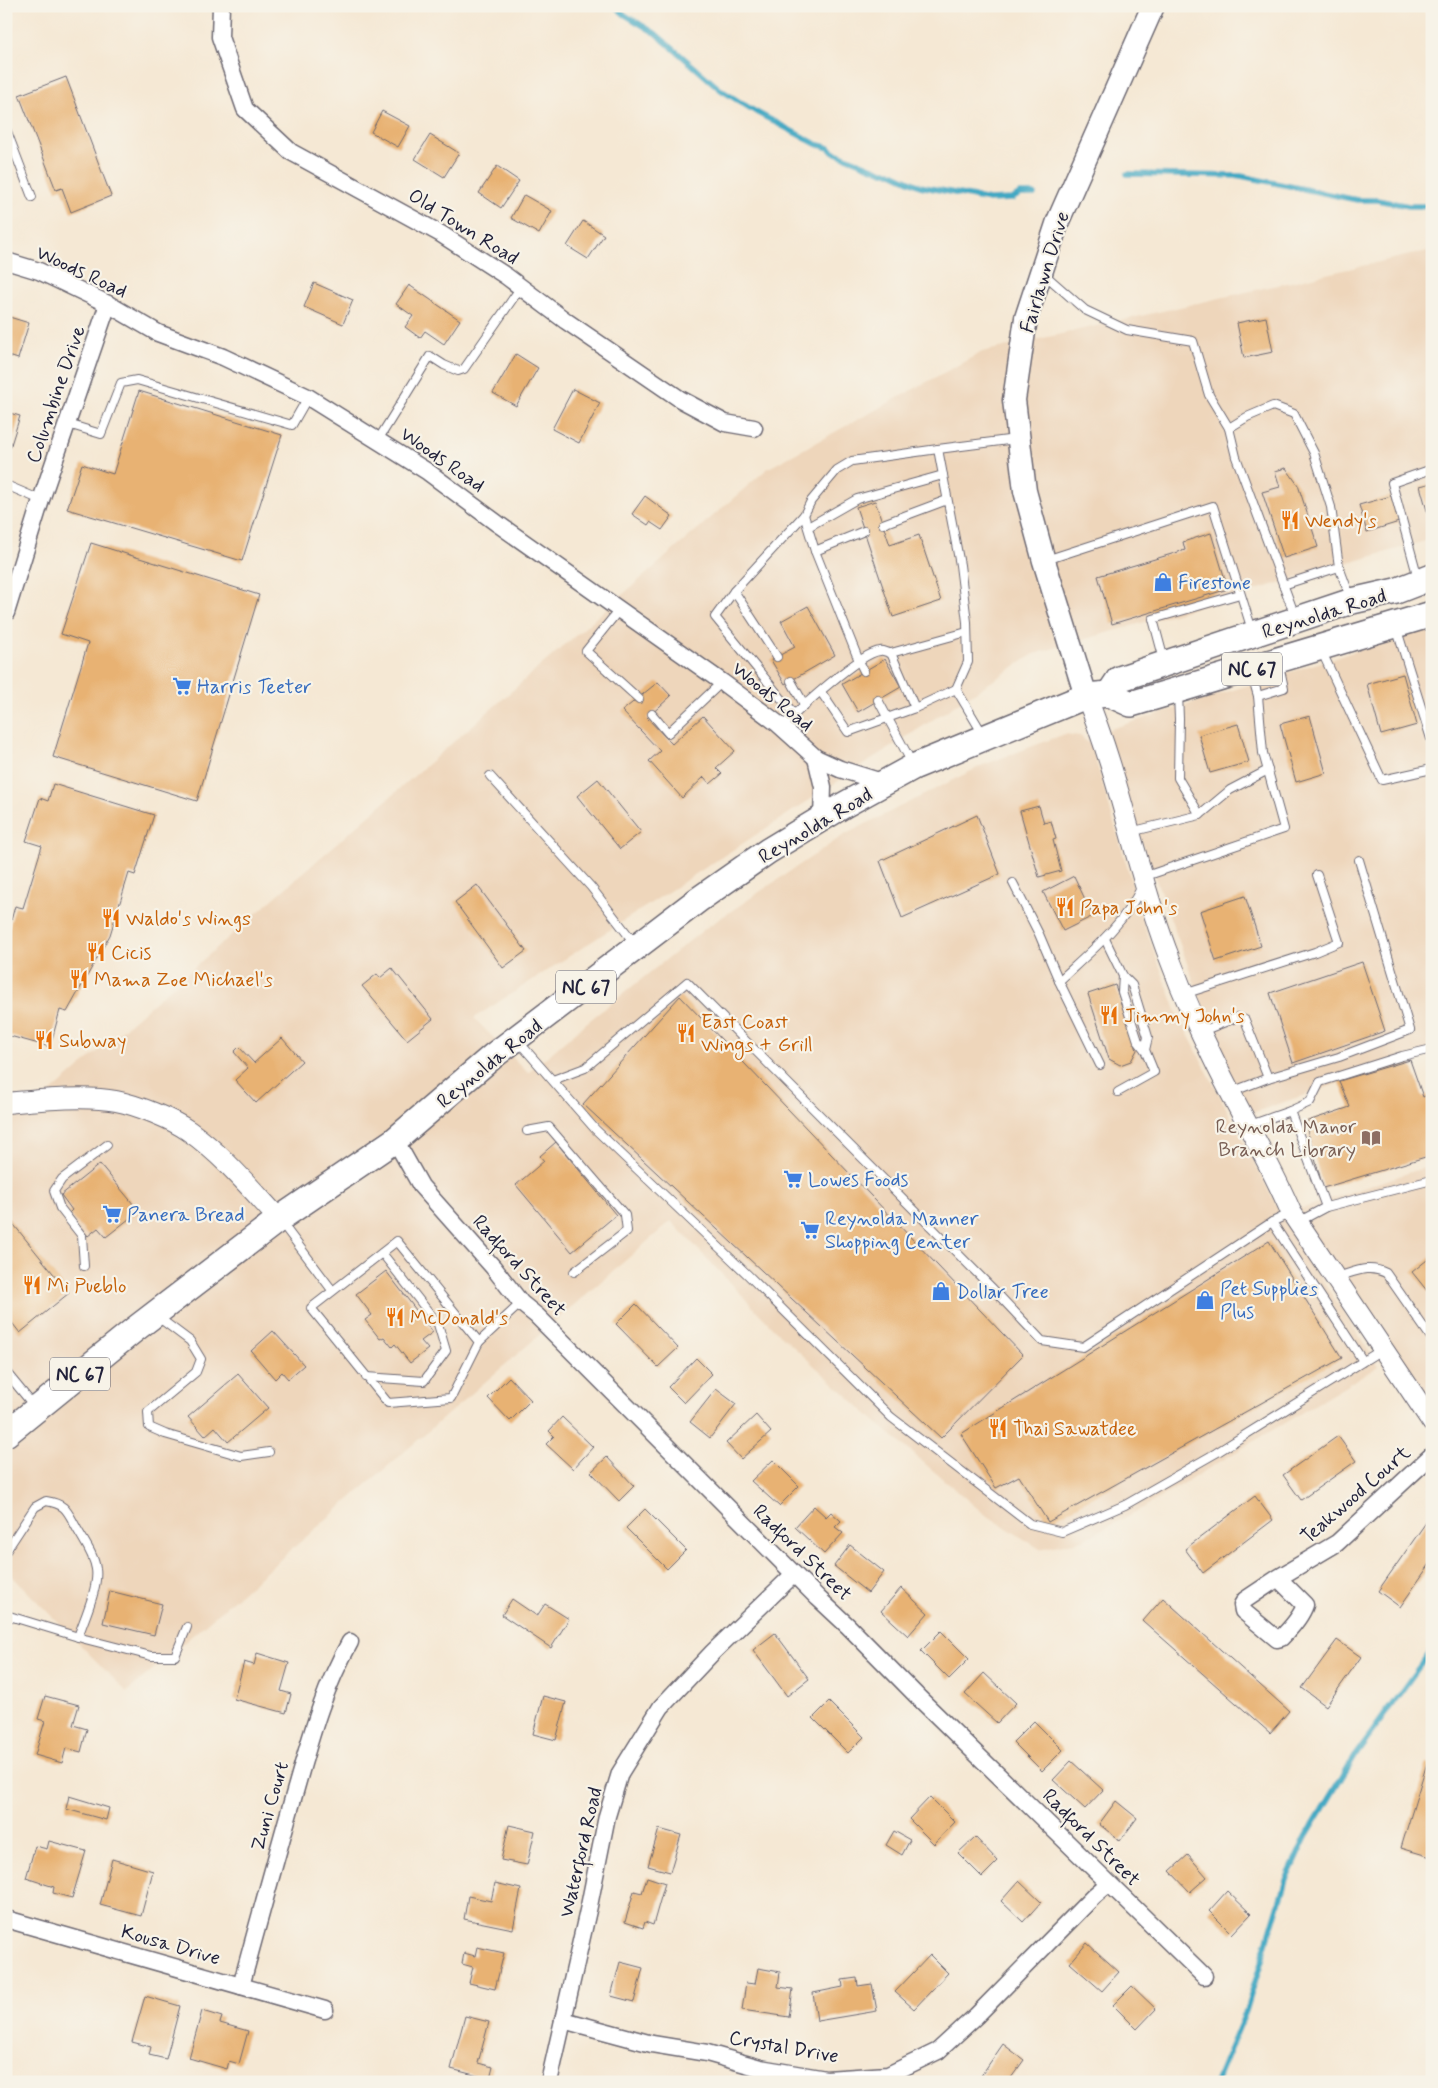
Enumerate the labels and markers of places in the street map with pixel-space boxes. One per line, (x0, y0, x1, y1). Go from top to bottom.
place label: Wendy's (1305, 508, 1377, 535)
restaurant icon: Wendy's (1279, 509, 1301, 531)
place label: Firestone (1178, 570, 1251, 597)
shop icon: Firestone (1152, 571, 1174, 593)
place label: Harris Teeter (197, 674, 312, 701)
supermarket icon: Harris Teeter (171, 675, 193, 697)
place label: Papa John's (1080, 895, 1177, 922)
restaurant icon: Papa John's (1054, 896, 1076, 918)
place label: Waldo's Wings (126, 906, 251, 933)
restaurant icon: Waldo's Wings (100, 907, 122, 929)
place label: Cicis (111, 940, 152, 967)
restaurant icon: Cicis (85, 941, 107, 963)
place label: Mama Zoe Michael's (94, 967, 273, 994)
restaurant icon: Mama Zoe Michael's (68, 968, 90, 990)
place label: Jimmy John's (1124, 1003, 1245, 1030)
restaurant icon: Jimmy John's (1098, 1004, 1120, 1026)
place label: East Coast Wings + Grill (701, 1009, 813, 1060)
restaurant icon: East Coast Wings + Grill (675, 1022, 697, 1044)
place label: Subway (59, 1028, 126, 1055)
restaurant icon: Subway (33, 1029, 55, 1051)
place label: Reynolda Manor Branch Library (1216, 1114, 1357, 1164)
library icon: Reynolda Manor Branch Library (1360, 1127, 1382, 1149)
place label: Lowes Foods (808, 1167, 909, 1194)
supermarket icon: Lowes Foods (782, 1168, 804, 1190)
place label: Panera Bread (127, 1202, 245, 1229)
supermarket icon: Panera Bread (101, 1203, 123, 1225)
place label: Reynolda Manner Shopping Center (825, 1206, 979, 1256)
supermarket icon: Reynolda Manner Shopping Center (799, 1219, 821, 1241)
place label: Mi Pueblo (47, 1273, 127, 1300)
restaurant icon: Mi Pueblo (21, 1274, 43, 1296)
place label: Pet Supplies Plus (1220, 1276, 1318, 1326)
place label: Dollar Tree (956, 1279, 1049, 1306)
shop icon: Dollar Tree (930, 1280, 952, 1302)
shop icon: Pet Supplies Plus (1194, 1289, 1216, 1311)
place label: McDonald's (410, 1305, 508, 1332)
restaurant icon: McDonald's (384, 1306, 406, 1328)
place label: Thai Sawatdee (1013, 1416, 1136, 1443)
restaurant icon: Thai Sawatdee (987, 1417, 1009, 1439)

